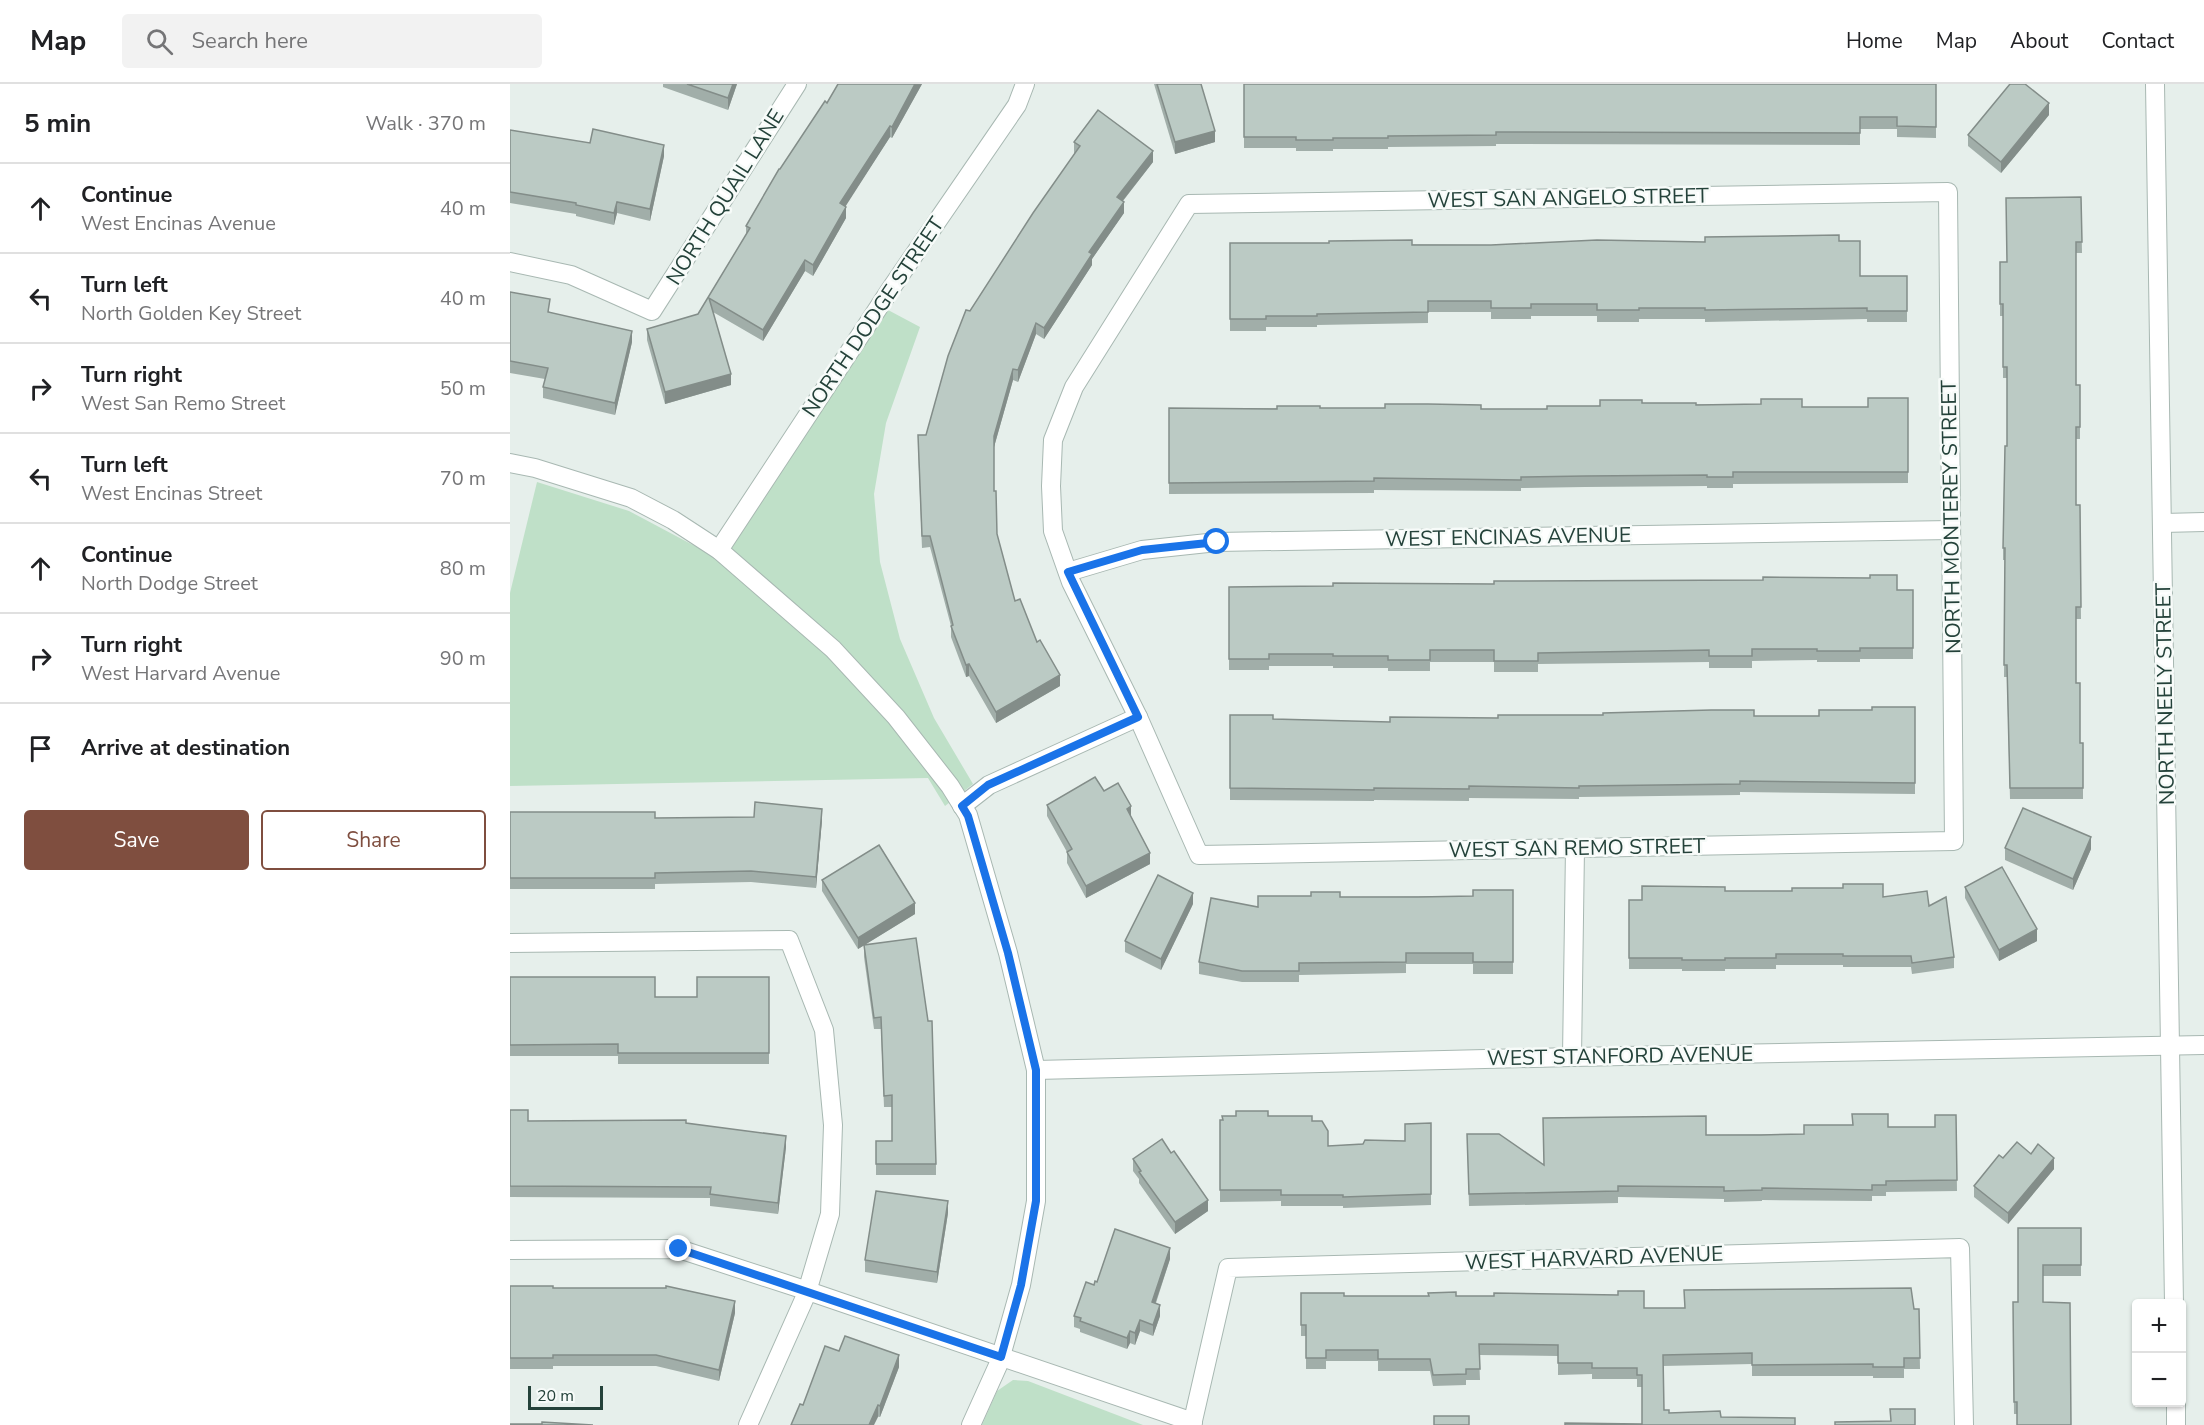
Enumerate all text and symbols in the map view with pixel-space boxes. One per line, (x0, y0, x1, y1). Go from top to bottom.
search box (122, 14, 542, 68)
text: Map (30, 22, 86, 60)
icon: search (143, 25, 176, 58)
text: Search here (191, 26, 308, 56)
text: Home (1846, 27, 1903, 55)
text: Map (1936, 27, 1977, 55)
text: About (2010, 27, 2068, 55)
text: Contact (2101, 27, 2174, 55)
street label: NORTH QUAIL LANE (660, 104, 790, 290)
text: 5 min (24, 106, 91, 141)
text: Walk · 370 m (366, 110, 486, 137)
text: Continue (81, 180, 172, 210)
street label: WEST SAN ANGELO STREET (1427, 182, 1709, 214)
icon: ahead (24, 192, 57, 225)
text: 40 m (440, 195, 486, 222)
text: West Encinas Avenue (81, 210, 276, 237)
street label: NORTH DODGE STREET (796, 211, 951, 422)
text: Turn left (81, 270, 168, 300)
icon: left (24, 282, 57, 315)
text: 40 m (440, 285, 486, 312)
text: North Golden Key Street (81, 300, 301, 327)
text: Turn right (81, 360, 182, 390)
icon: right (24, 372, 57, 405)
text: 50 m (440, 375, 486, 402)
street label: NORTH MONTEREY STREET (1935, 379, 1967, 654)
text: West San Remo Street (81, 390, 285, 417)
text: Turn left (81, 450, 168, 480)
icon: left (24, 462, 57, 495)
text: 70 m (440, 465, 486, 492)
text: West Encinas Street (81, 480, 262, 507)
street label: WEST ENCINAS AVENUE (1385, 521, 1631, 553)
route start (1203, 528, 1229, 554)
text: Continue (81, 540, 172, 570)
icon: ahead (24, 552, 57, 585)
text: 80 m (440, 555, 486, 582)
text: North Dodge Street (81, 570, 258, 597)
street label: NORTH NEELY STREET (2149, 582, 2181, 805)
text: Turn right (81, 630, 182, 660)
icon: right (24, 642, 57, 675)
text: 90 m (440, 645, 486, 672)
text: West Harvard Avenue (81, 660, 280, 687)
icon: arrive (24, 732, 57, 765)
text: Arrive at destination (81, 733, 290, 763)
button: Save (24, 810, 249, 870)
button: Share (261, 810, 486, 870)
street label: WEST SAN REMO STREET (1448, 832, 1706, 864)
street label: WEST STANFORD AVENUE (1487, 1040, 1753, 1072)
route end (665, 1235, 691, 1261)
street label: WEST HARVARD AVENUE (1464, 1239, 1724, 1277)
map controls (2132, 1299, 2186, 1407)
button: + (2132, 1299, 2186, 1353)
button: − (2132, 1353, 2186, 1407)
scale bar (528, 1383, 603, 1410)
text: 20 m (537, 1385, 574, 1407)

